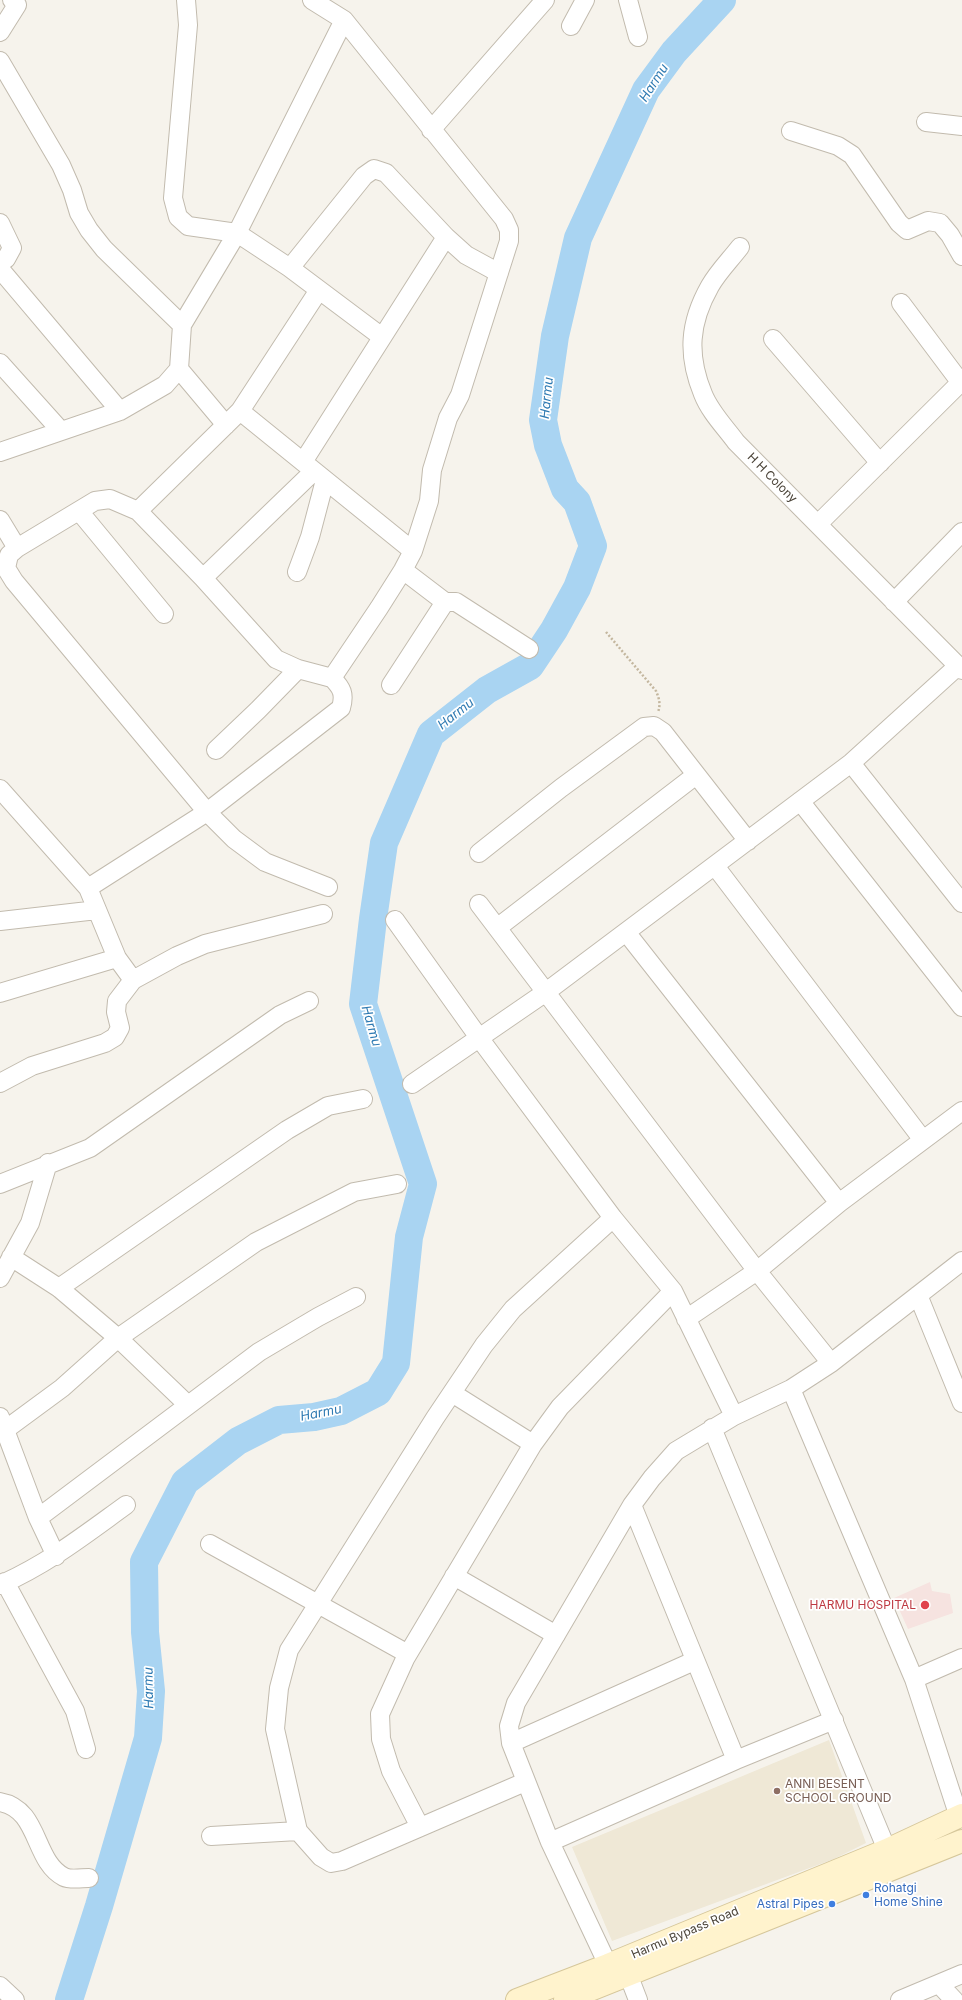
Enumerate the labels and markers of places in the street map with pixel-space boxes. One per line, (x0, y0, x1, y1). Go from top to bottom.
place label: HARMU HOSPITAL (809, 1598, 916, 1612)
marker: HARMU HOSPITAL (919, 1599, 931, 1611)
place label: ANNI BESENT SCHOOL GROUND (785, 1777, 891, 1805)
marker: ANNI BESENT SCHOOL GROUND (772, 1786, 782, 1796)
place label: Rohatgi Home Shine (874, 1881, 943, 1909)
marker: Rohatgi Home Shine (861, 1890, 871, 1900)
place label: Astral Pipes (757, 1897, 824, 1911)
marker: Astral Pipes (827, 1899, 837, 1909)

